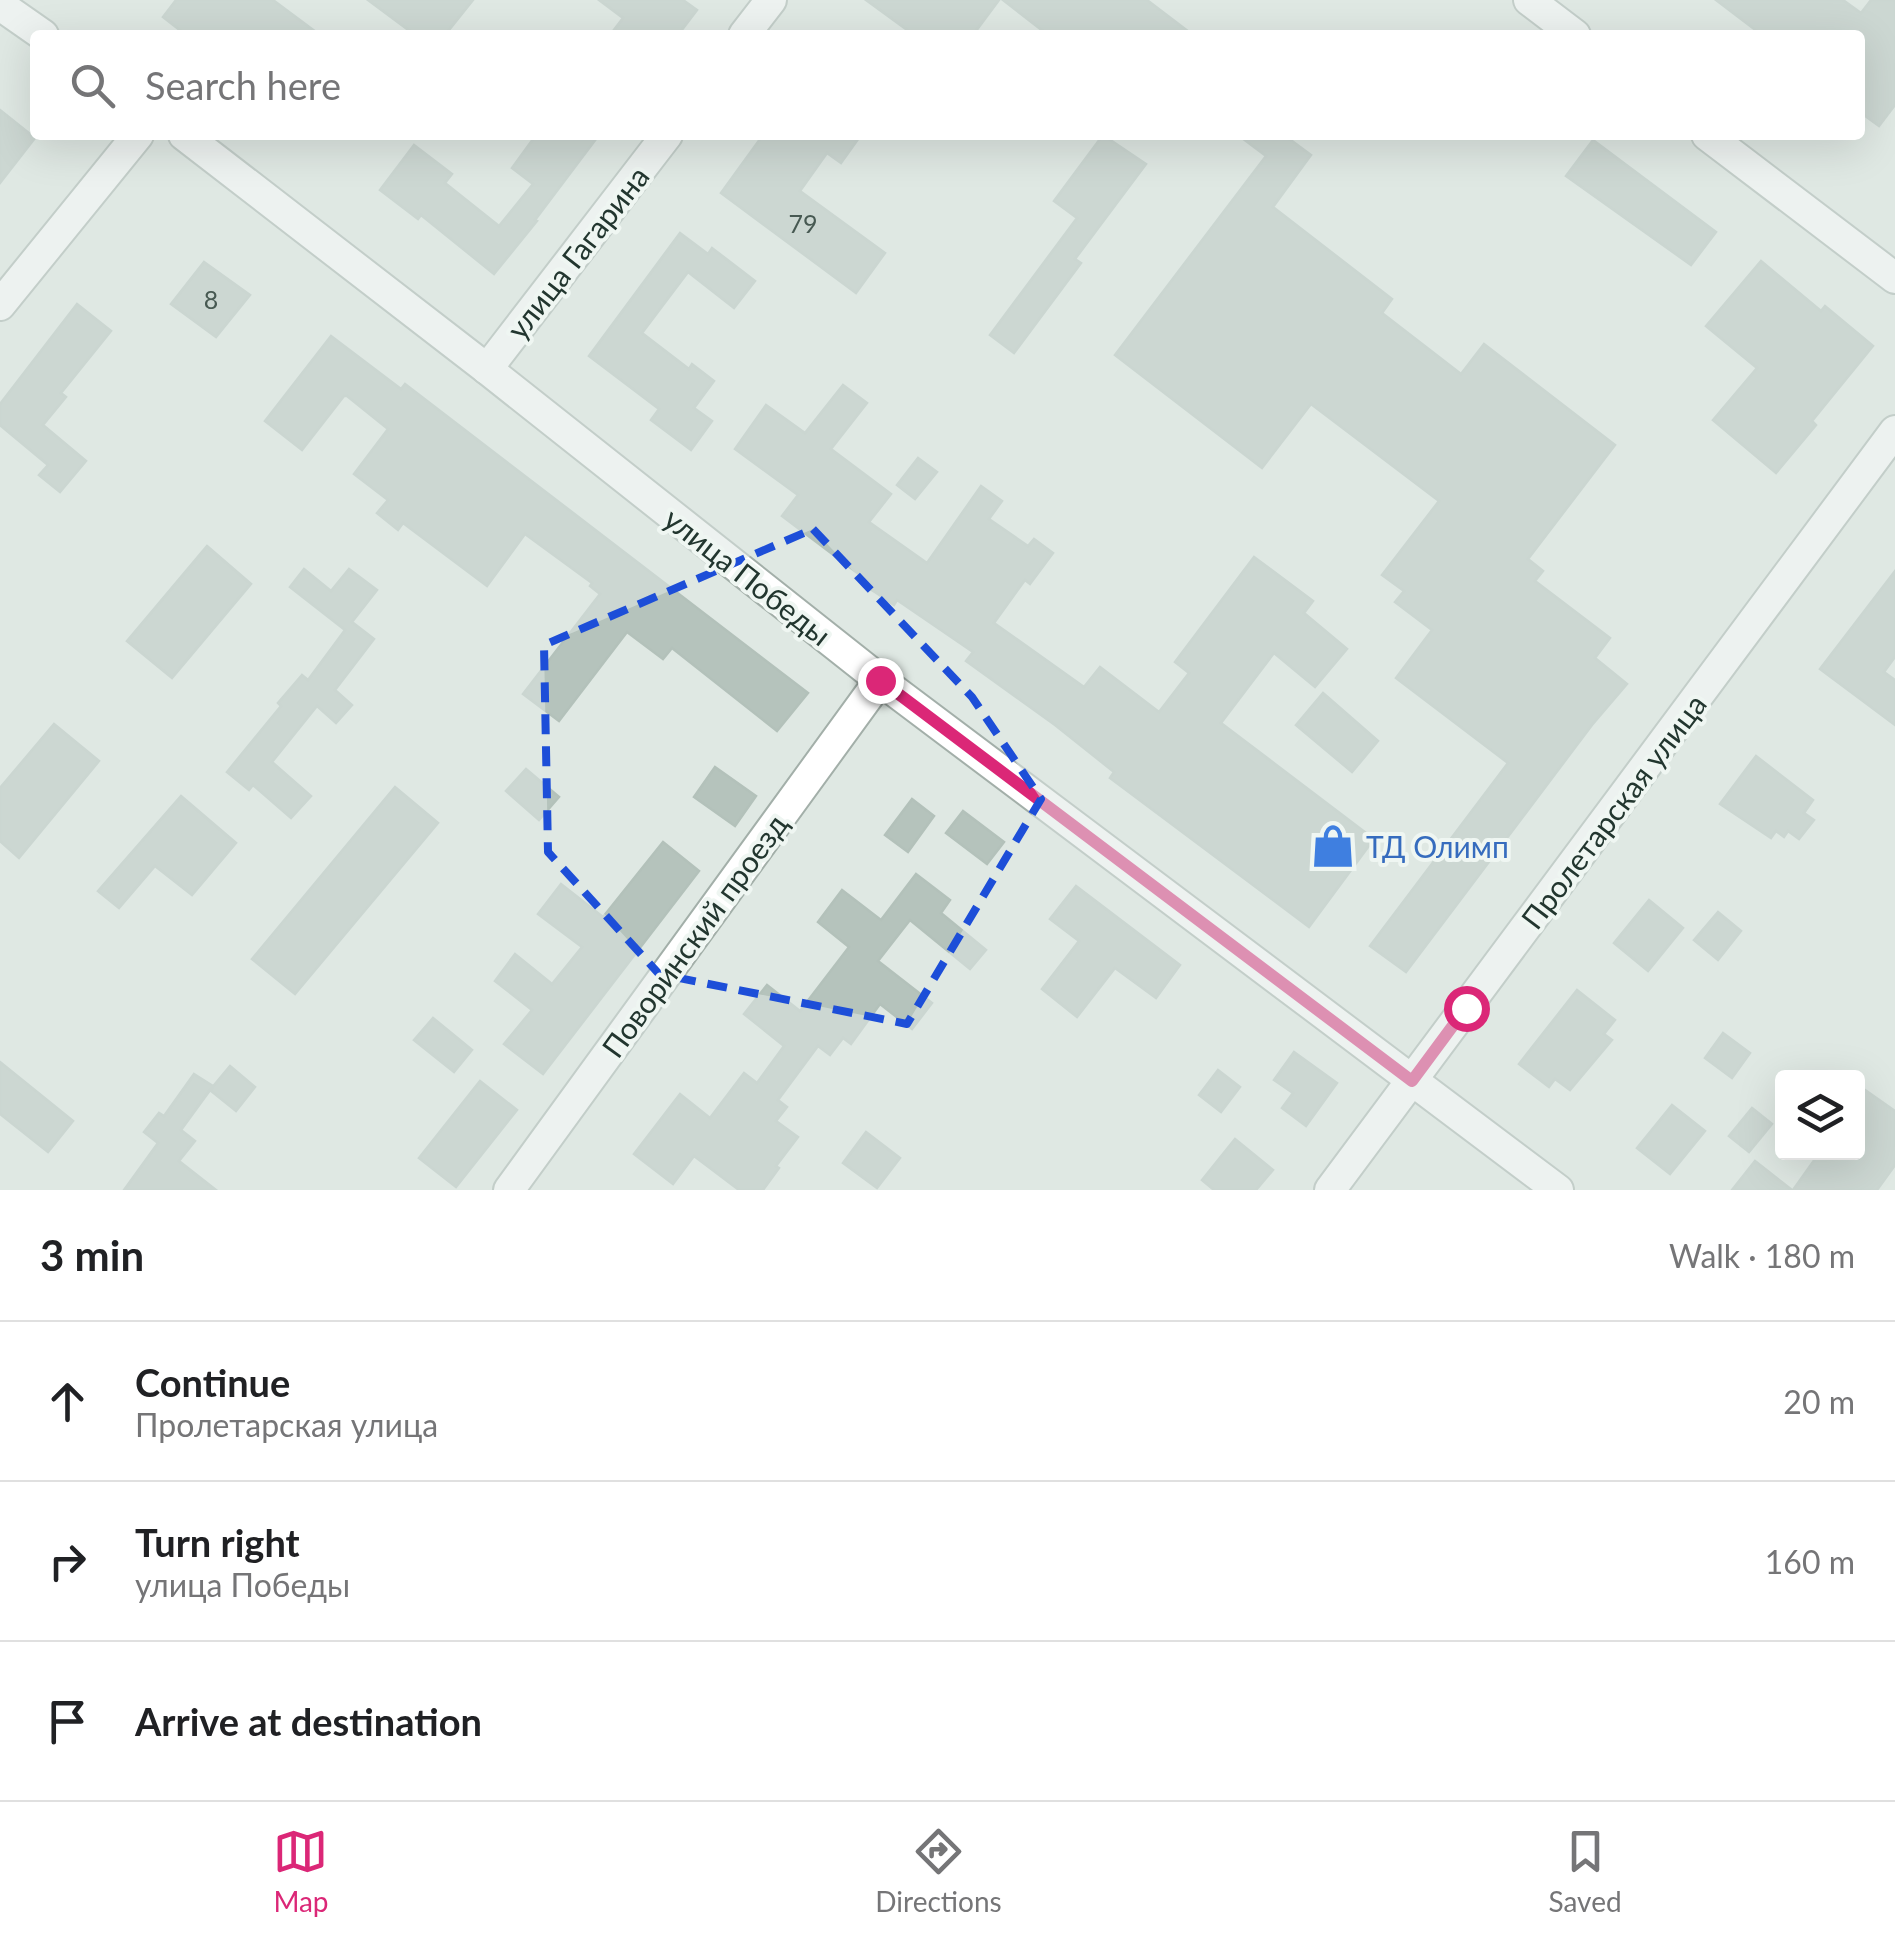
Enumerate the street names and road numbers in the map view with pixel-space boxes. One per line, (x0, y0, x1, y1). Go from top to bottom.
street label: улица Гагарина (498, 158, 656, 346)
street label: улица Победы (657, 500, 839, 652)
street label: Пролетарская улица (1513, 687, 1713, 935)
street label: Поворинский проезд (594, 806, 794, 1064)

